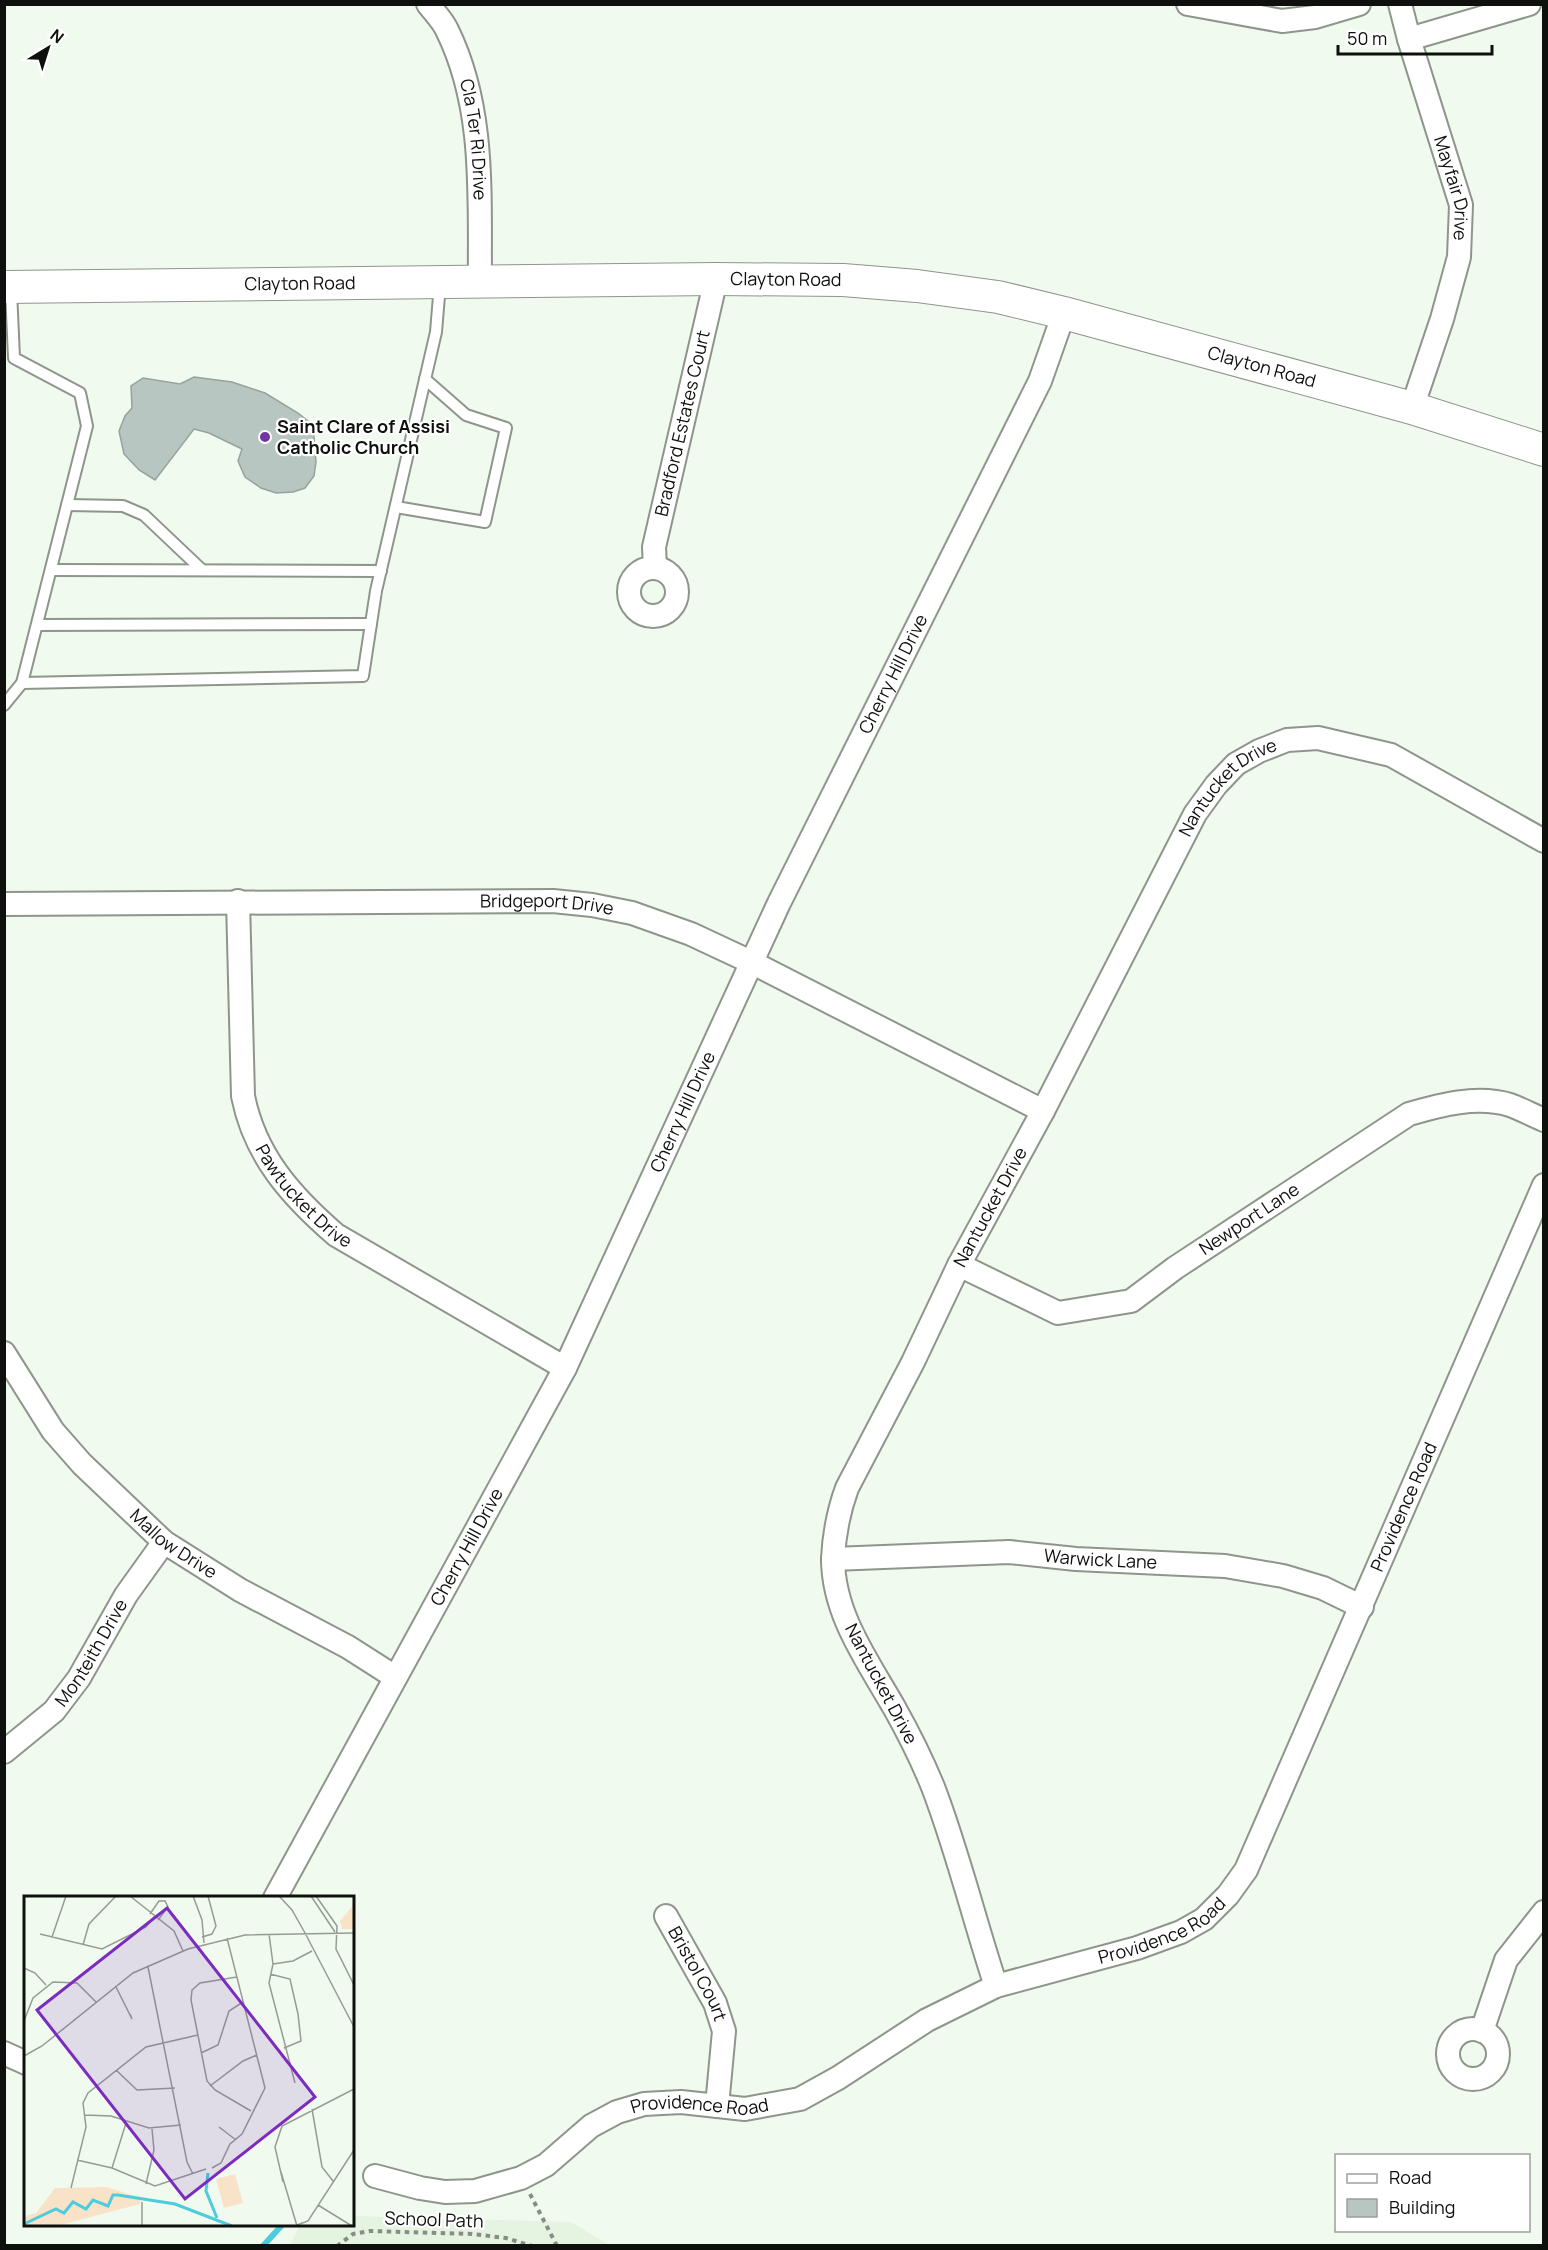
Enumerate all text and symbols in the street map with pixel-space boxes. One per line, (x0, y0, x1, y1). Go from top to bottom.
north arrow (18, 18, 78, 78)
scale bar (1338, 18, 1492, 56)
text: N (46, 24, 69, 48)
text: 50 m (1347, 26, 1387, 50)
street label: Cla Ter Ri Drive (455, 76, 493, 200)
street label: Mayfair Drive (1429, 133, 1475, 241)
street label: Clayton Road (730, 266, 842, 291)
street label: Clayton Road (244, 270, 356, 295)
street label: Bradford Estates Court (648, 328, 715, 519)
street label: Clayton Road (1205, 340, 1319, 392)
place label: Saint Clare of Assisi Catholic Church (277, 414, 450, 459)
marker: Saint Clare of Assisi Catholic Church (258, 430, 272, 444)
street label: Cherry Hill Drive (853, 610, 933, 737)
street label: Nantucket Drive (1173, 732, 1280, 840)
street label: Bridgeport Drive (480, 888, 616, 920)
street label: Cherry Hill Drive (644, 1047, 720, 1176)
street label: Pawtucket Drive (251, 1140, 357, 1253)
street label: Nantucket Drive (947, 1143, 1032, 1271)
street label: Newport Lane (1194, 1177, 1304, 1260)
street label: Providence Road (1364, 1438, 1442, 1575)
street label: Cherry Hill Drive (424, 1483, 508, 1610)
street label: Mallow Drive (125, 1503, 222, 1584)
street label: Warwick Lane (1043, 1543, 1158, 1574)
street label: Monteith Drive (49, 1594, 132, 1711)
street label: Nantucket Drive (840, 1619, 924, 1748)
street label: Providence Road (1095, 1891, 1230, 1969)
inset map (24, 1896, 354, 2226)
street label: Bristol Court (663, 1922, 733, 2024)
street label: Providence Road (627, 2089, 770, 2120)
legend (1335, 2154, 1530, 2232)
text: Road (1389, 2165, 1432, 2189)
text: Building (1389, 2195, 1455, 2219)
street label: School Path (384, 2205, 484, 2233)

